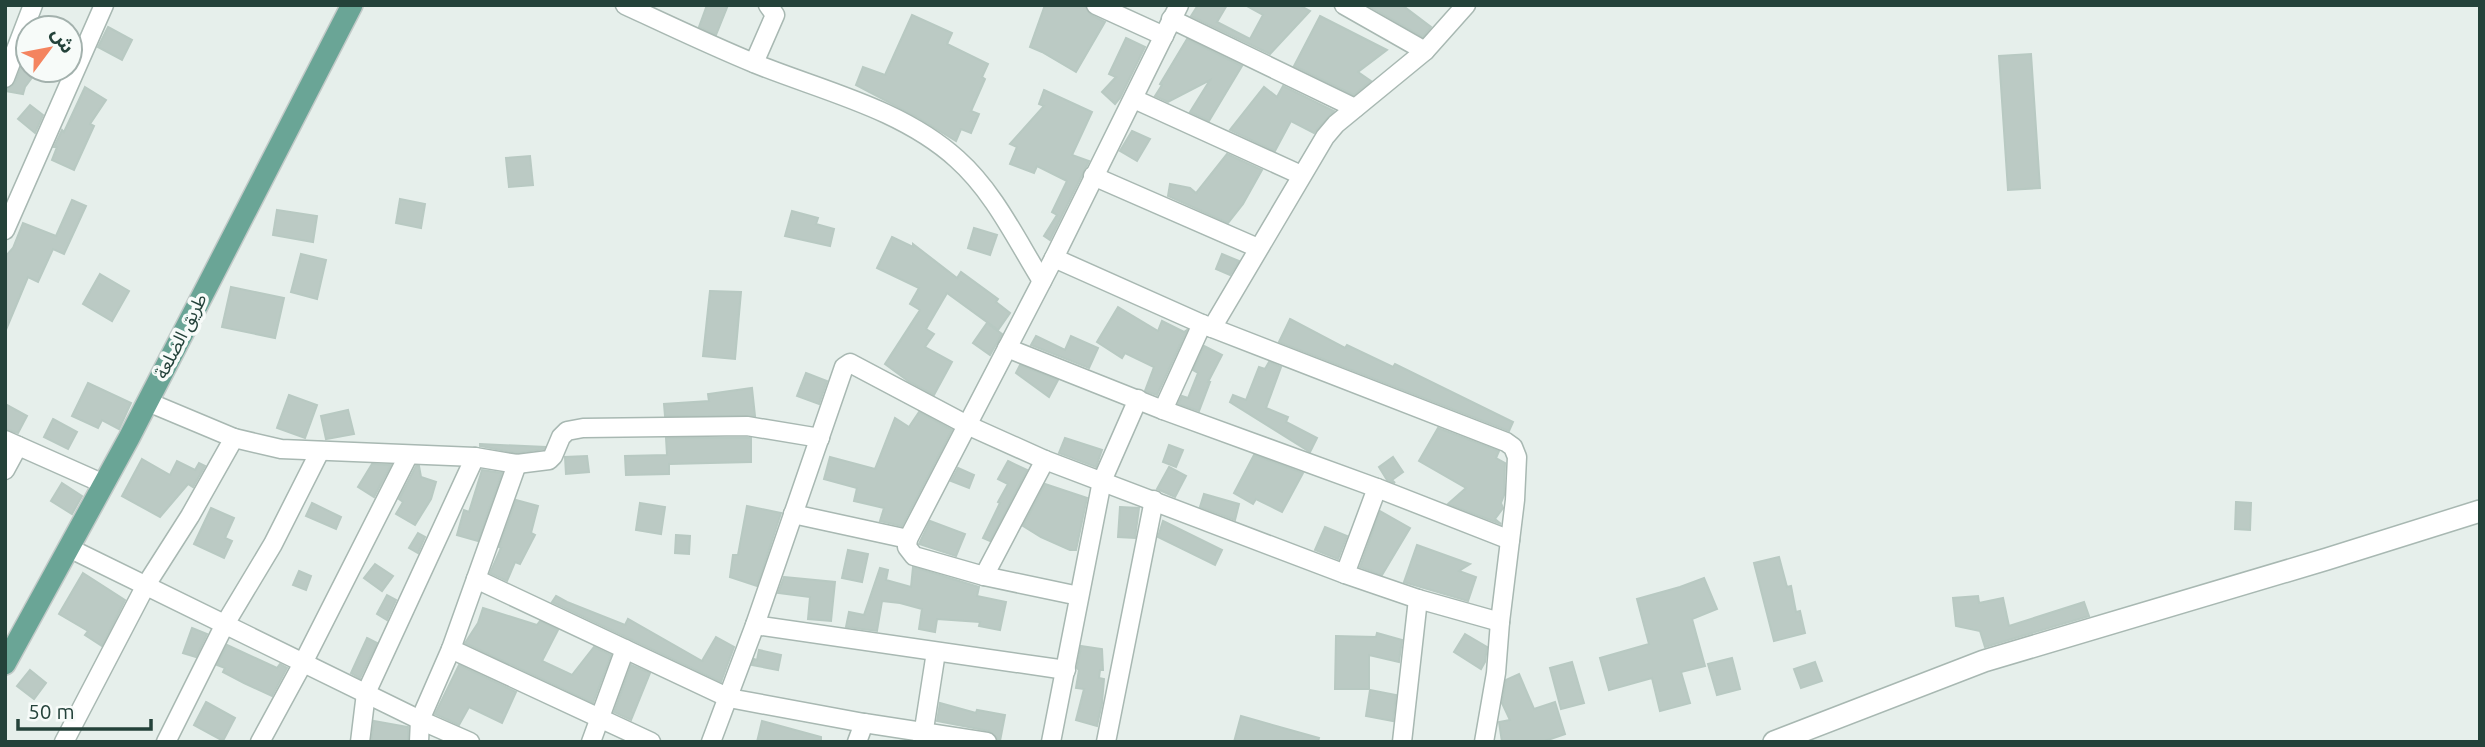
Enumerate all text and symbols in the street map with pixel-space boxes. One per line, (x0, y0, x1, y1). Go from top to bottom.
north arrow (14, 14, 84, 84)
text: ش (47, 23, 80, 57)
street label: طريق الضلعة (150, 290, 212, 382)
scale bar (18, 688, 150, 732)
text: 50 m (28, 699, 75, 723)

